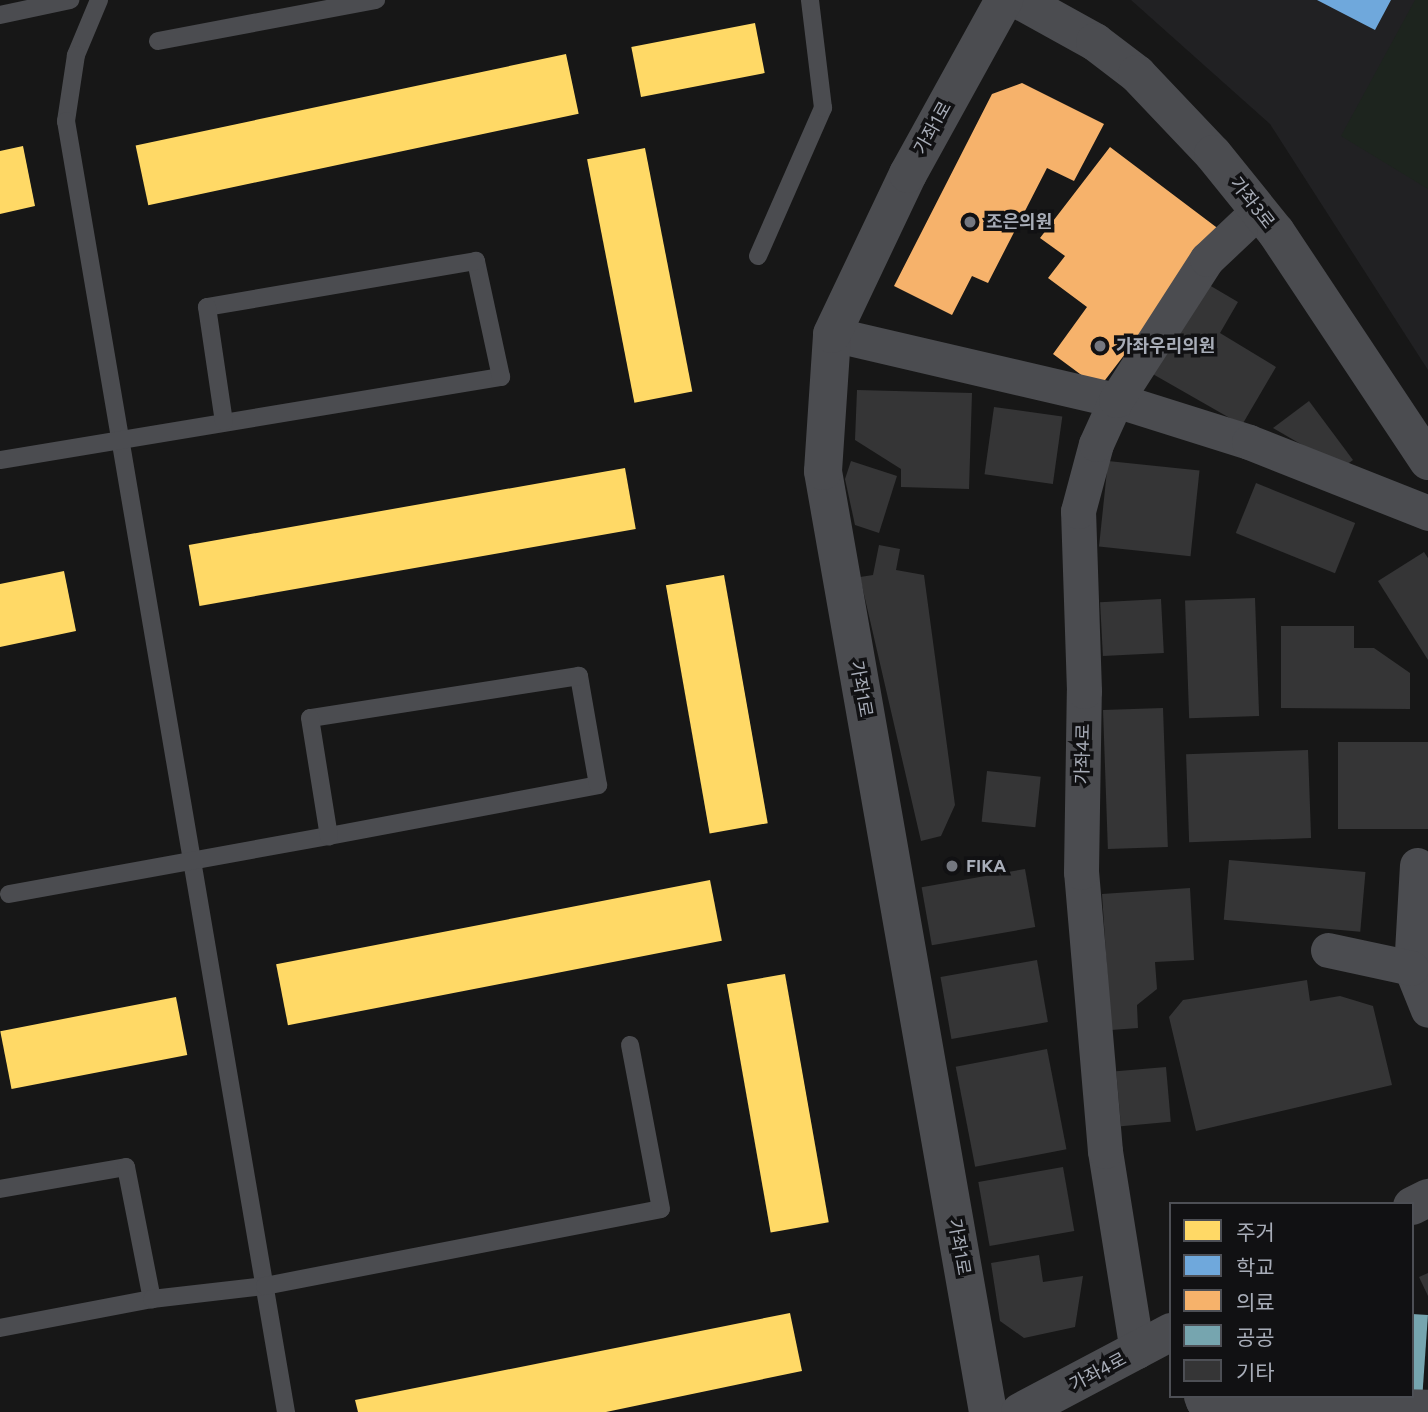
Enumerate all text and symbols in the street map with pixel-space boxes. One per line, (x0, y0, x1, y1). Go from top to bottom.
street label: 가좌1로 (910, 98, 956, 158)
street label: 가좌3로 (1225, 173, 1279, 233)
place label: 조은의원 (986, 211, 1052, 233)
marker: 조은의원 (960, 212, 980, 232)
place label: 가좌우리의원 (1116, 335, 1215, 357)
marker: 가좌우리의원 (1090, 336, 1110, 356)
street label: 가좌1로 (845, 659, 877, 719)
street label: 가좌4로 (1072, 723, 1094, 785)
place label: FIKA (966, 855, 1006, 877)
marker: FIKA (944, 858, 960, 874)
legend (1169, 1202, 1414, 1398)
street label: 가좌1로 (943, 1217, 975, 1277)
text: 주거 (1236, 1220, 1275, 1245)
text: 학교 (1236, 1255, 1275, 1280)
text: 의료 (1236, 1290, 1275, 1315)
text: 공공 (1236, 1325, 1275, 1350)
street label: 가좌4로 (1066, 1348, 1130, 1396)
text: 기타 (1236, 1360, 1275, 1385)

